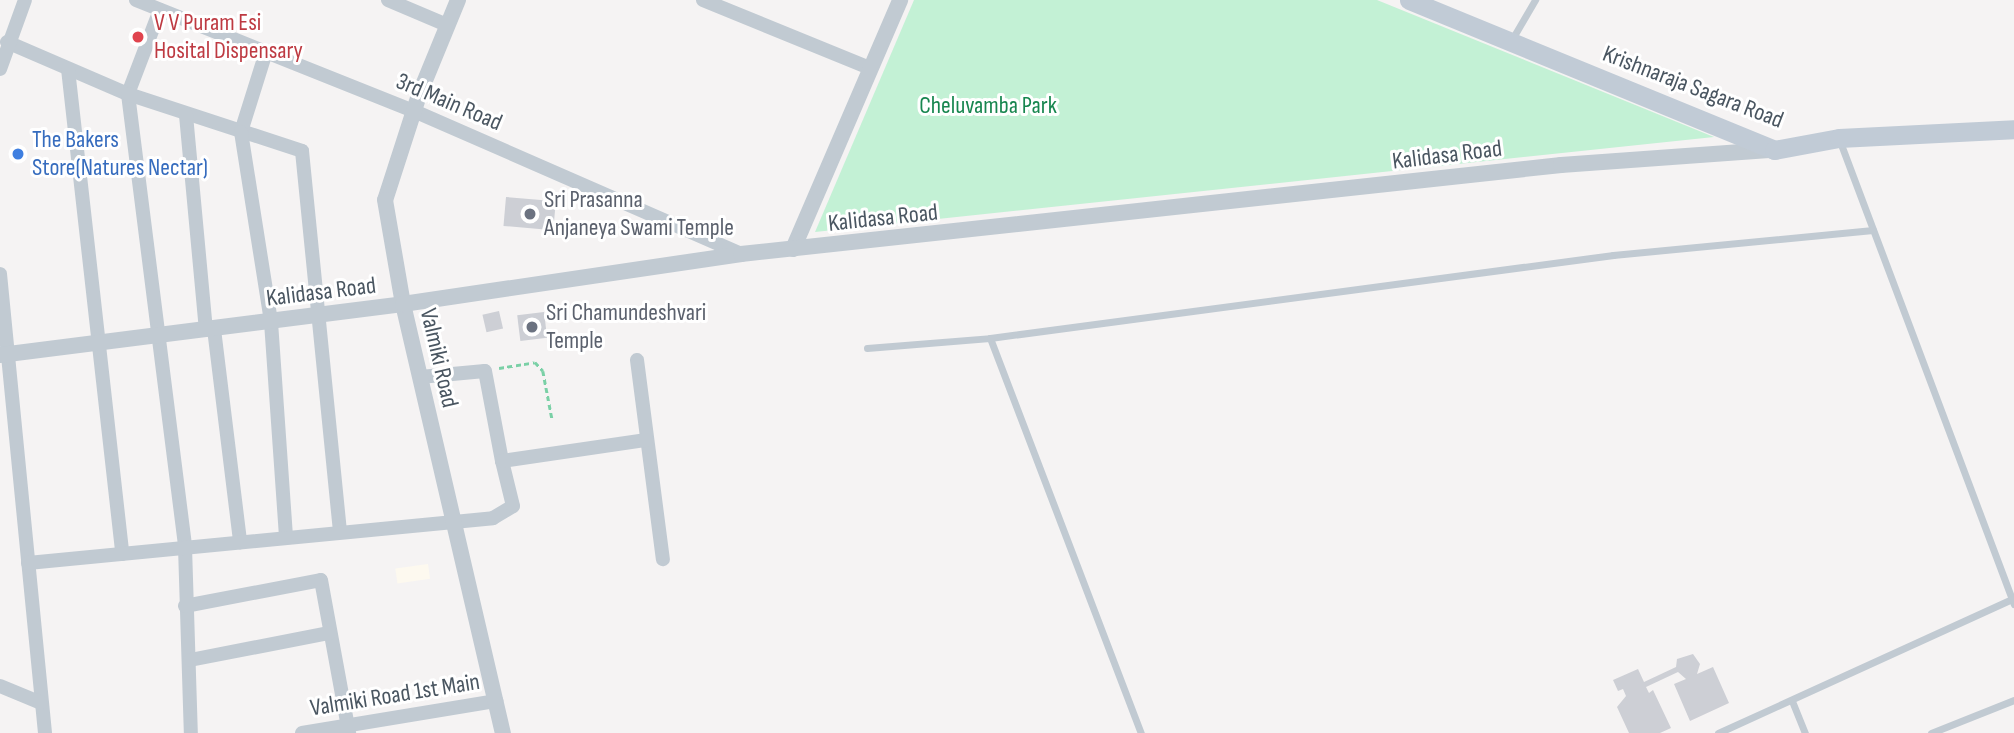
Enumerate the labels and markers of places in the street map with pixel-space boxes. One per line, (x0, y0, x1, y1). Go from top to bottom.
place label: V V Puram Esi Hosital Dispensary (154, 9, 303, 65)
marker: V V Puram Esi Hosital Dispensary (128, 27, 148, 47)
place label: The Bakers Store(Natures Nectar) (32, 126, 208, 182)
marker: The Bakers Store(Natures Nectar) (10, 146, 26, 162)
place label: Sri Prasanna Anjaneya Swami Temple (544, 186, 734, 242)
marker: Sri Prasanna Anjaneya Swami Temple (522, 206, 538, 222)
place label: Sri Chamundeshvari Temple (546, 299, 706, 355)
marker: Sri Chamundeshvari Temple (524, 319, 540, 335)

